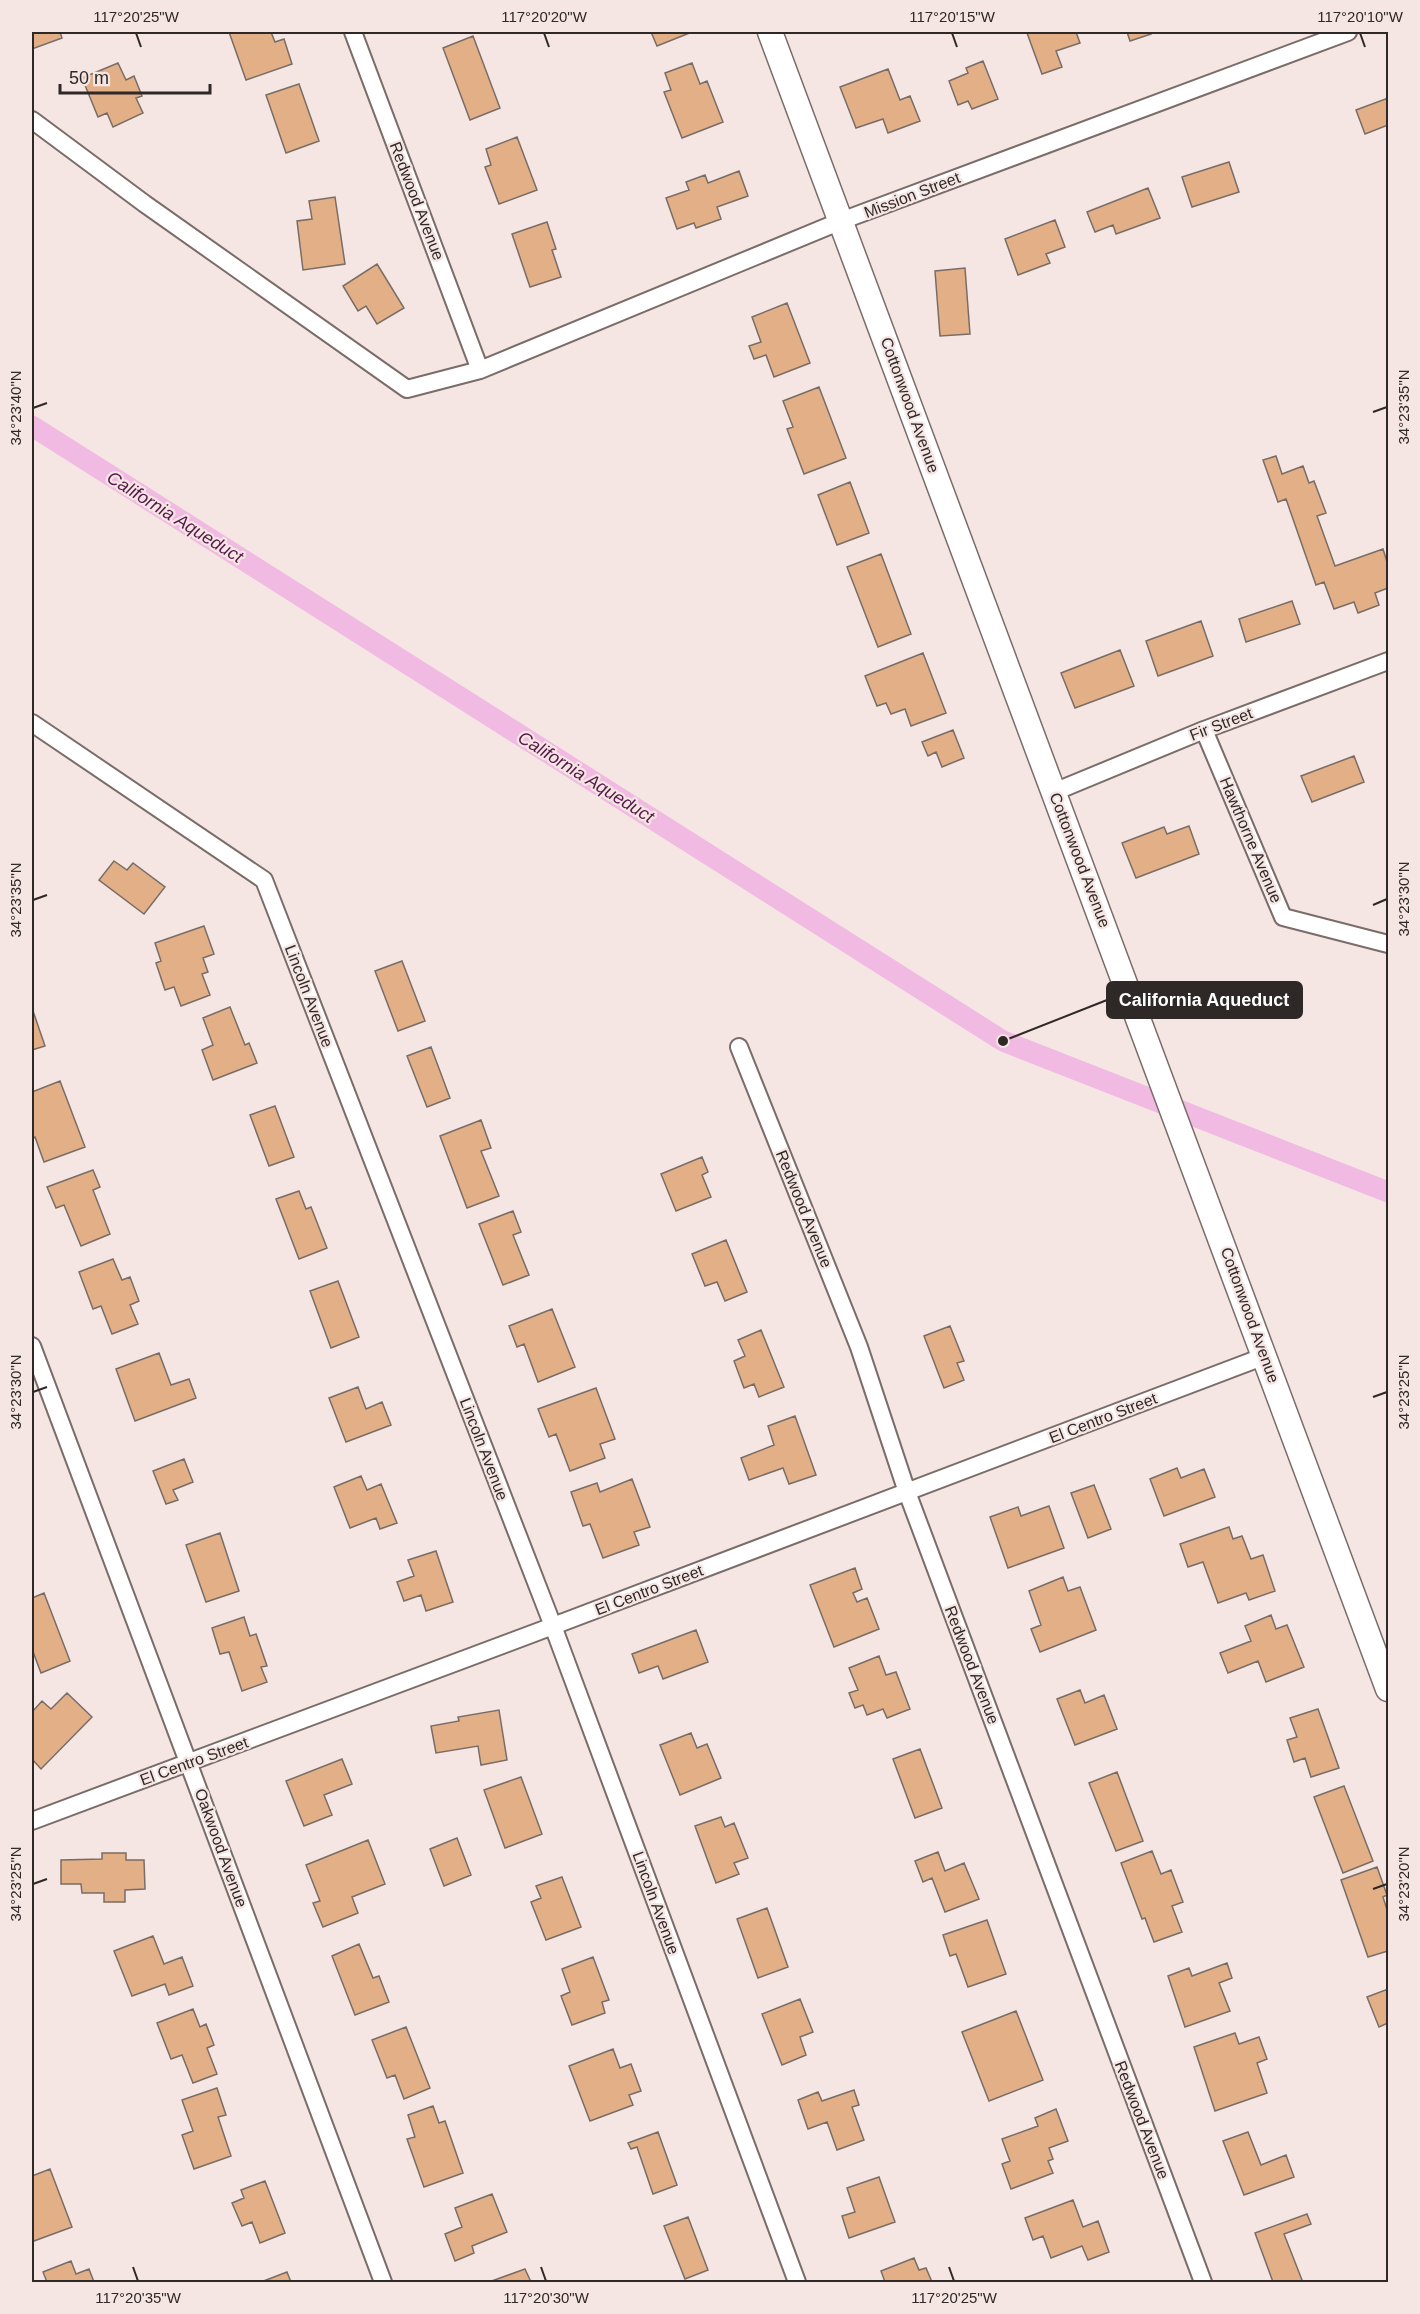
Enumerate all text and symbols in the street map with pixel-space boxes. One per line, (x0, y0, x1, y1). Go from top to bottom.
text: 117°20'25"W (93, 8, 180, 25)
text: 117°20'20"W (501, 8, 588, 25)
text: 117°20'15"W (909, 8, 996, 25)
text: 117°20'10"W (1317, 8, 1404, 25)
scale bar (60, 57, 210, 95)
text: 50 m (69, 68, 109, 88)
street label: Redwood Avenue (387, 140, 447, 263)
street label: Mission Street (862, 169, 963, 221)
street label: Cottonwood Avenue (878, 335, 942, 475)
text: 34°23'35"N (1395, 369, 1412, 445)
text: 34°23'40"N (7, 370, 24, 446)
water label: California Aqueduct (103, 467, 247, 567)
street label: Fir Street (1187, 704, 1255, 744)
water label: California Aqueduct (514, 727, 658, 827)
street label: Hawthorne Avenue (1217, 775, 1285, 906)
street label: Cottonwood Avenue (1046, 790, 1114, 930)
text: 34°23'30"N (1395, 861, 1412, 937)
text: 34°23'35"N (7, 862, 24, 938)
street label: Lincoln Avenue (282, 942, 336, 1050)
callout: California Aqueduct (1107, 982, 1302, 1018)
text: California Aqueduct (1119, 990, 1289, 1010)
street label: Redwood Avenue (773, 1148, 835, 1270)
street label: Cottonwood Avenue (1218, 1245, 1282, 1385)
text: 34°23'30"N (7, 1354, 24, 1430)
text: 34°23'25"N (1395, 1354, 1412, 1430)
street label: El Centro Street (1047, 1389, 1160, 1446)
street label: Lincoln Avenue (457, 1395, 511, 1503)
street label: El Centro Street (593, 1561, 706, 1618)
street label: Redwood Avenue (942, 1604, 1002, 1727)
street label: El Centro Street (138, 1733, 251, 1788)
street label: Oakwood Avenue (192, 1786, 250, 1910)
text: 34°23'25"N (7, 1846, 24, 1922)
text: 34°23'20"N (1395, 1846, 1412, 1922)
street label: Lincoln Avenue (630, 1849, 683, 1957)
street label: Redwood Avenue (1112, 2059, 1172, 2182)
text: 117°20'35"W (95, 2289, 182, 2306)
text: 117°20'30"W (503, 2289, 590, 2306)
text: 117°20'25"W (911, 2289, 998, 2306)

